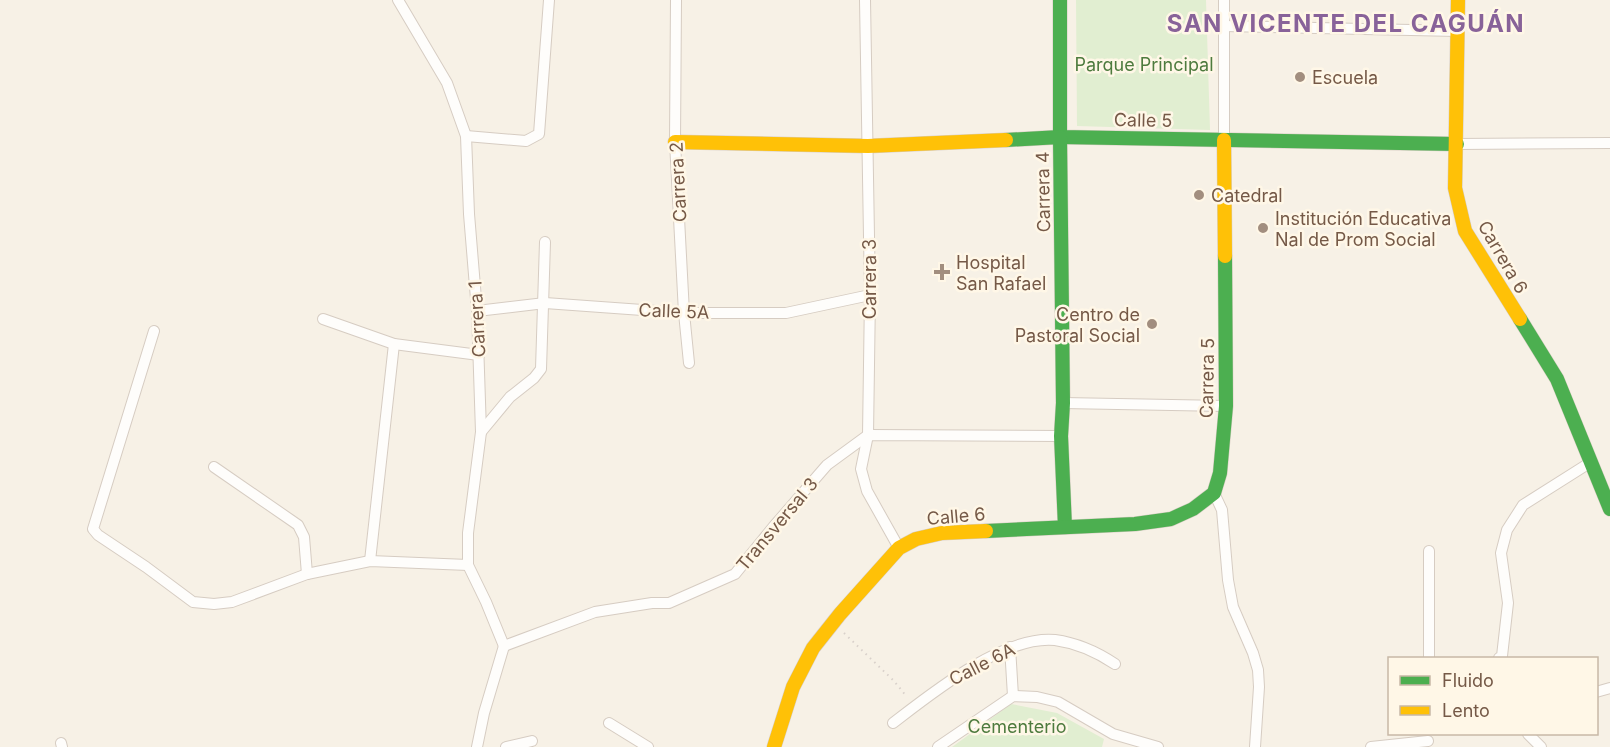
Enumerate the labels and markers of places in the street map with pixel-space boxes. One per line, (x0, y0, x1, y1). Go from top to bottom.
place label: Escuela (1312, 67, 1378, 88)
marker: Escuela (1293, 70, 1307, 84)
place label: Catedral (1211, 185, 1283, 206)
marker: Catedral (1192, 188, 1206, 202)
place label: Institución Educativa Nal de Prom Social (1275, 208, 1451, 250)
marker: Institución Educativa Nal de Prom Social (1256, 221, 1270, 235)
place label: Hospital San Rafael (956, 252, 1046, 294)
marker: Hospital San Rafael (933, 263, 951, 281)
place label: Centro de Pastoral Social (1015, 304, 1140, 346)
marker: Centro de Pastoral Social (1145, 317, 1159, 331)

